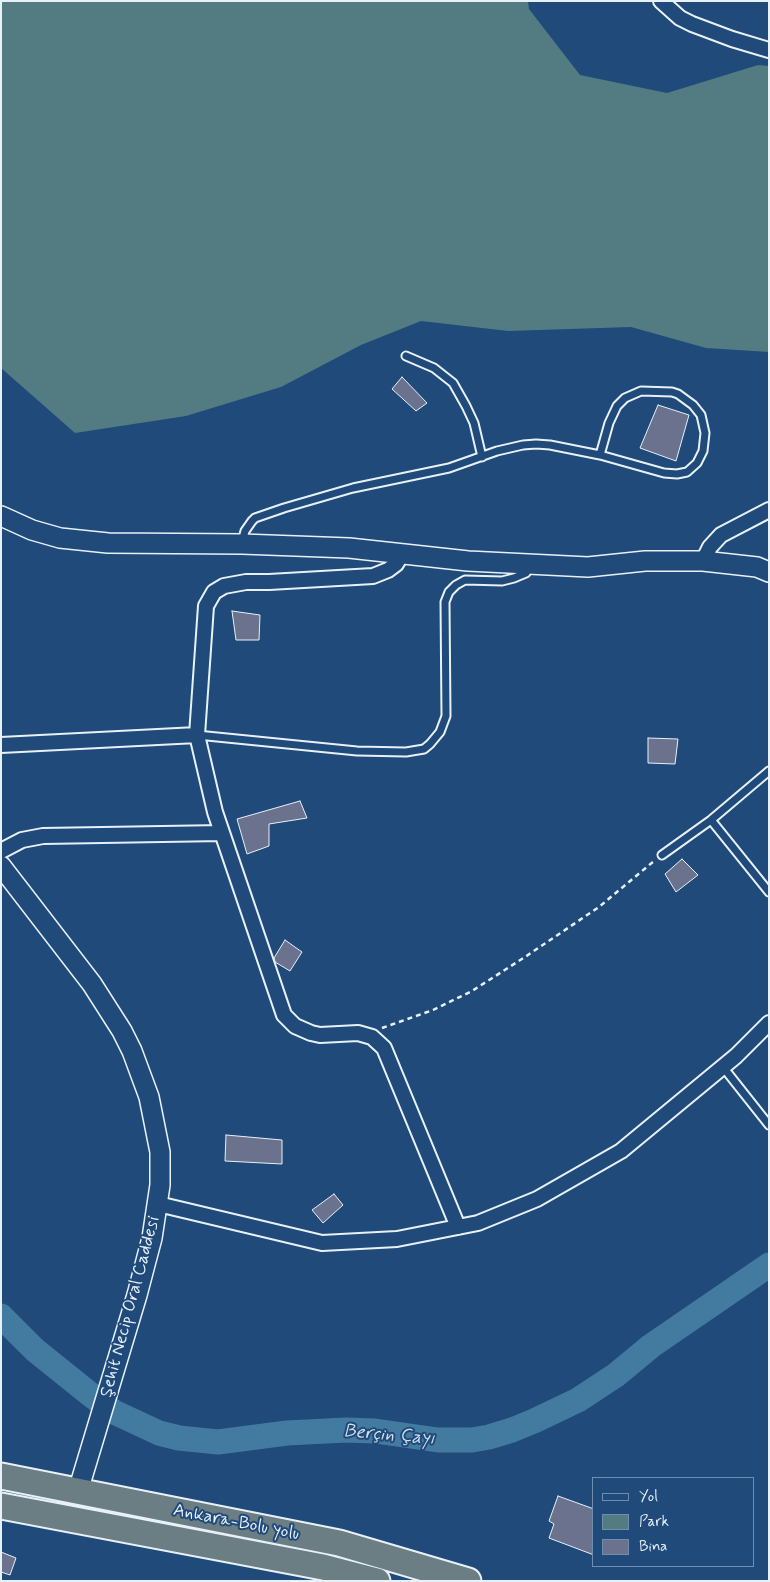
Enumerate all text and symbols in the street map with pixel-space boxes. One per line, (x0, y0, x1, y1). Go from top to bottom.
street label: Şehit Necip Oral Caddesi (96, 1214, 166, 1400)
water label: Berçin Çayı (342, 1421, 436, 1451)
legend (592, 1477, 755, 1567)
text: Yol (639, 1487, 658, 1507)
street label: Ankara-Bolu yolu (171, 1500, 301, 1546)
text: Park (639, 1512, 669, 1532)
text: Bina (639, 1537, 667, 1557)

